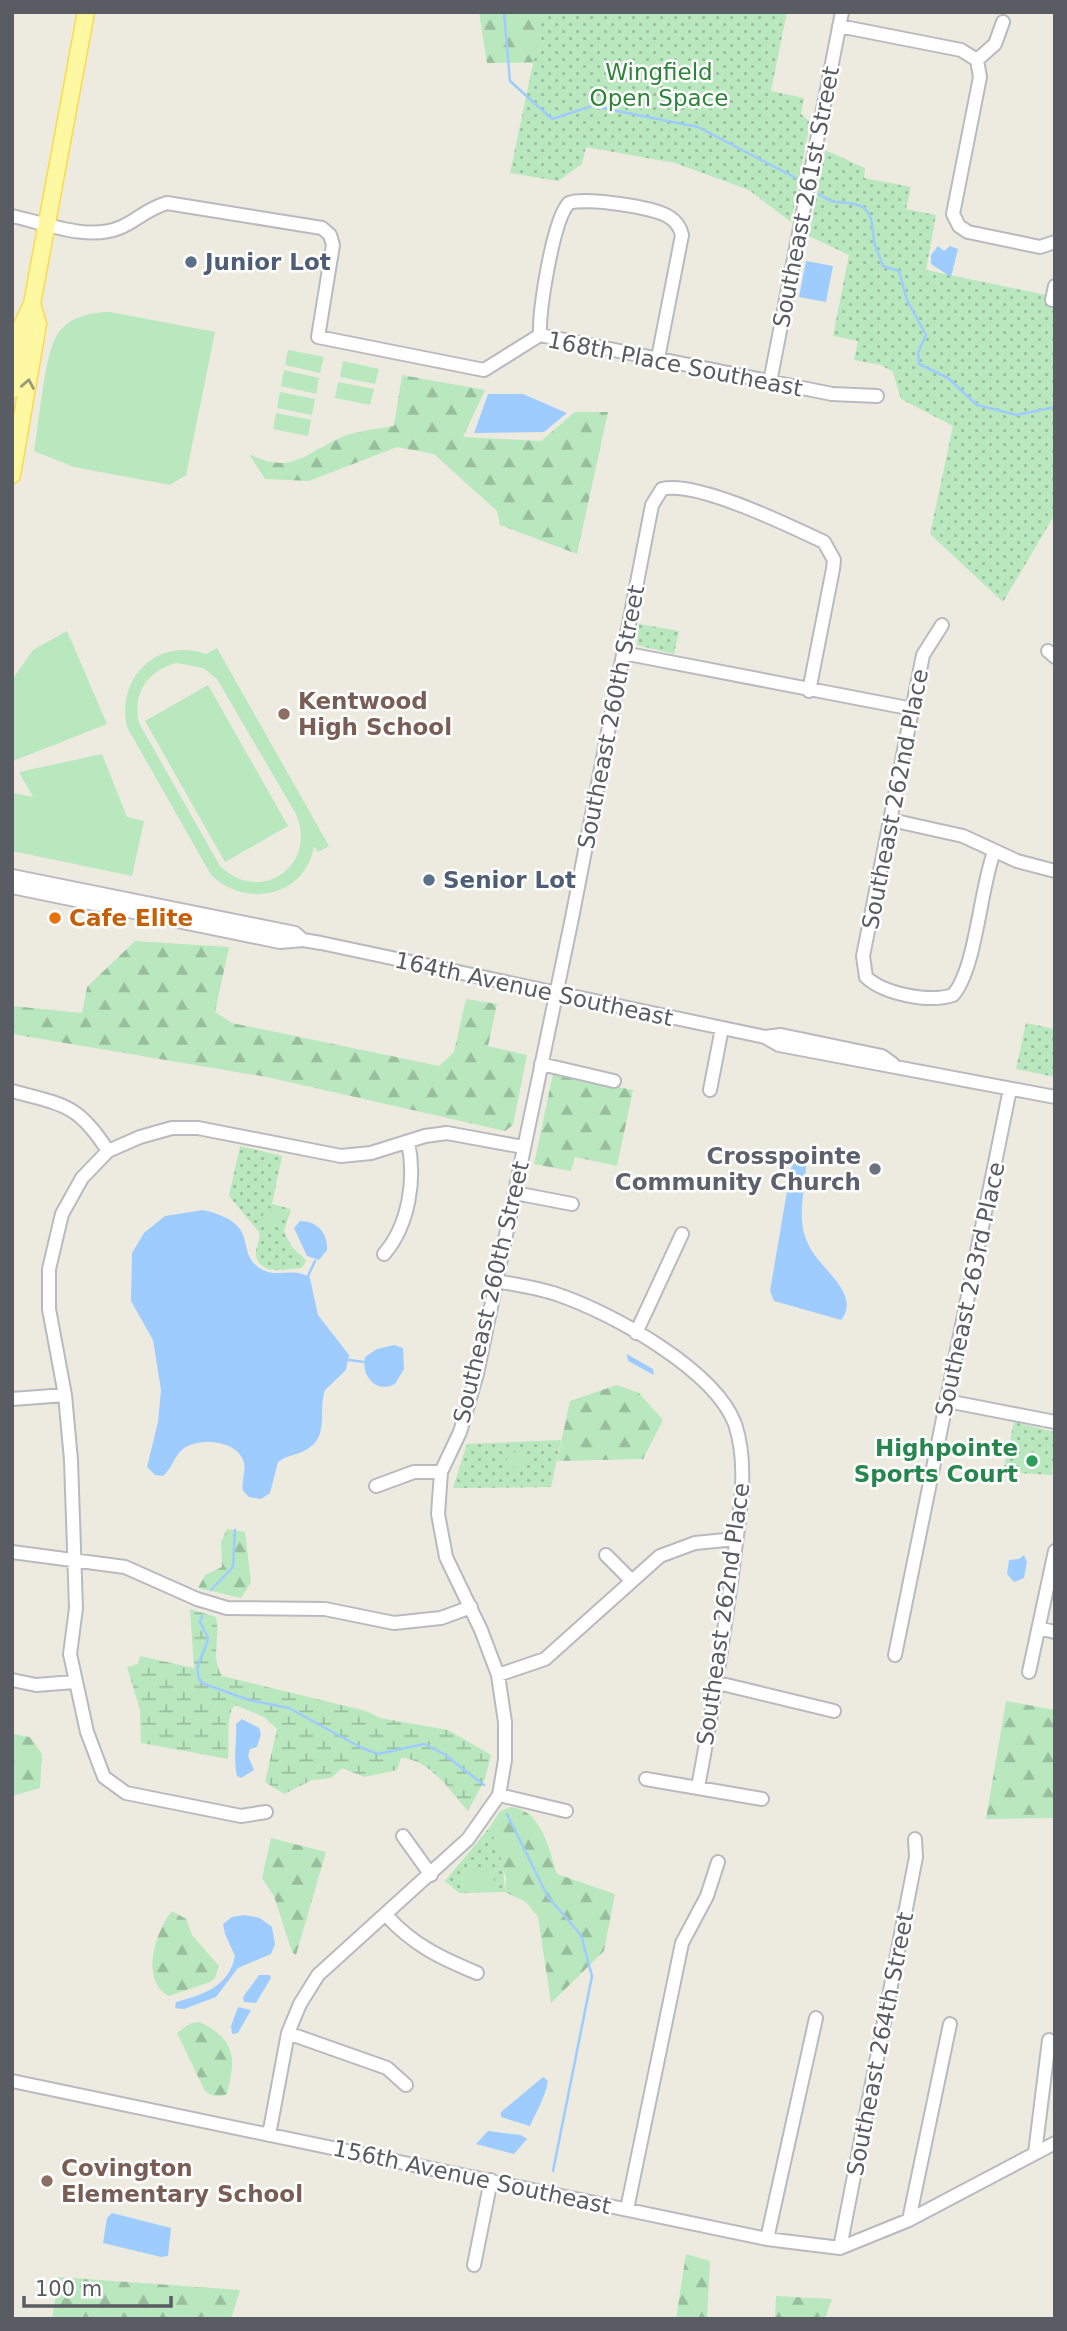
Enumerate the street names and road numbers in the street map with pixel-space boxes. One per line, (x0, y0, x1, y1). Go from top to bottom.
street label: Southeast 261st Street (768, 64, 844, 330)
street label: 168th Place Southeast (545, 326, 805, 402)
street label: Southeast 260th Street (573, 583, 649, 851)
street label: Southeast 262nd Place (857, 666, 933, 932)
street label: 164th Avenue Southeast (393, 947, 675, 1031)
street label: Southeast 260th Street (448, 1158, 534, 1426)
street label: Southeast 263rd Place (930, 1159, 1010, 1419)
street label: Southeast 262nd Place (692, 1481, 754, 1747)
street label: Southeast 264th Street (842, 1910, 918, 2178)
street label: 156th Avenue Southeast (331, 2135, 613, 2219)

